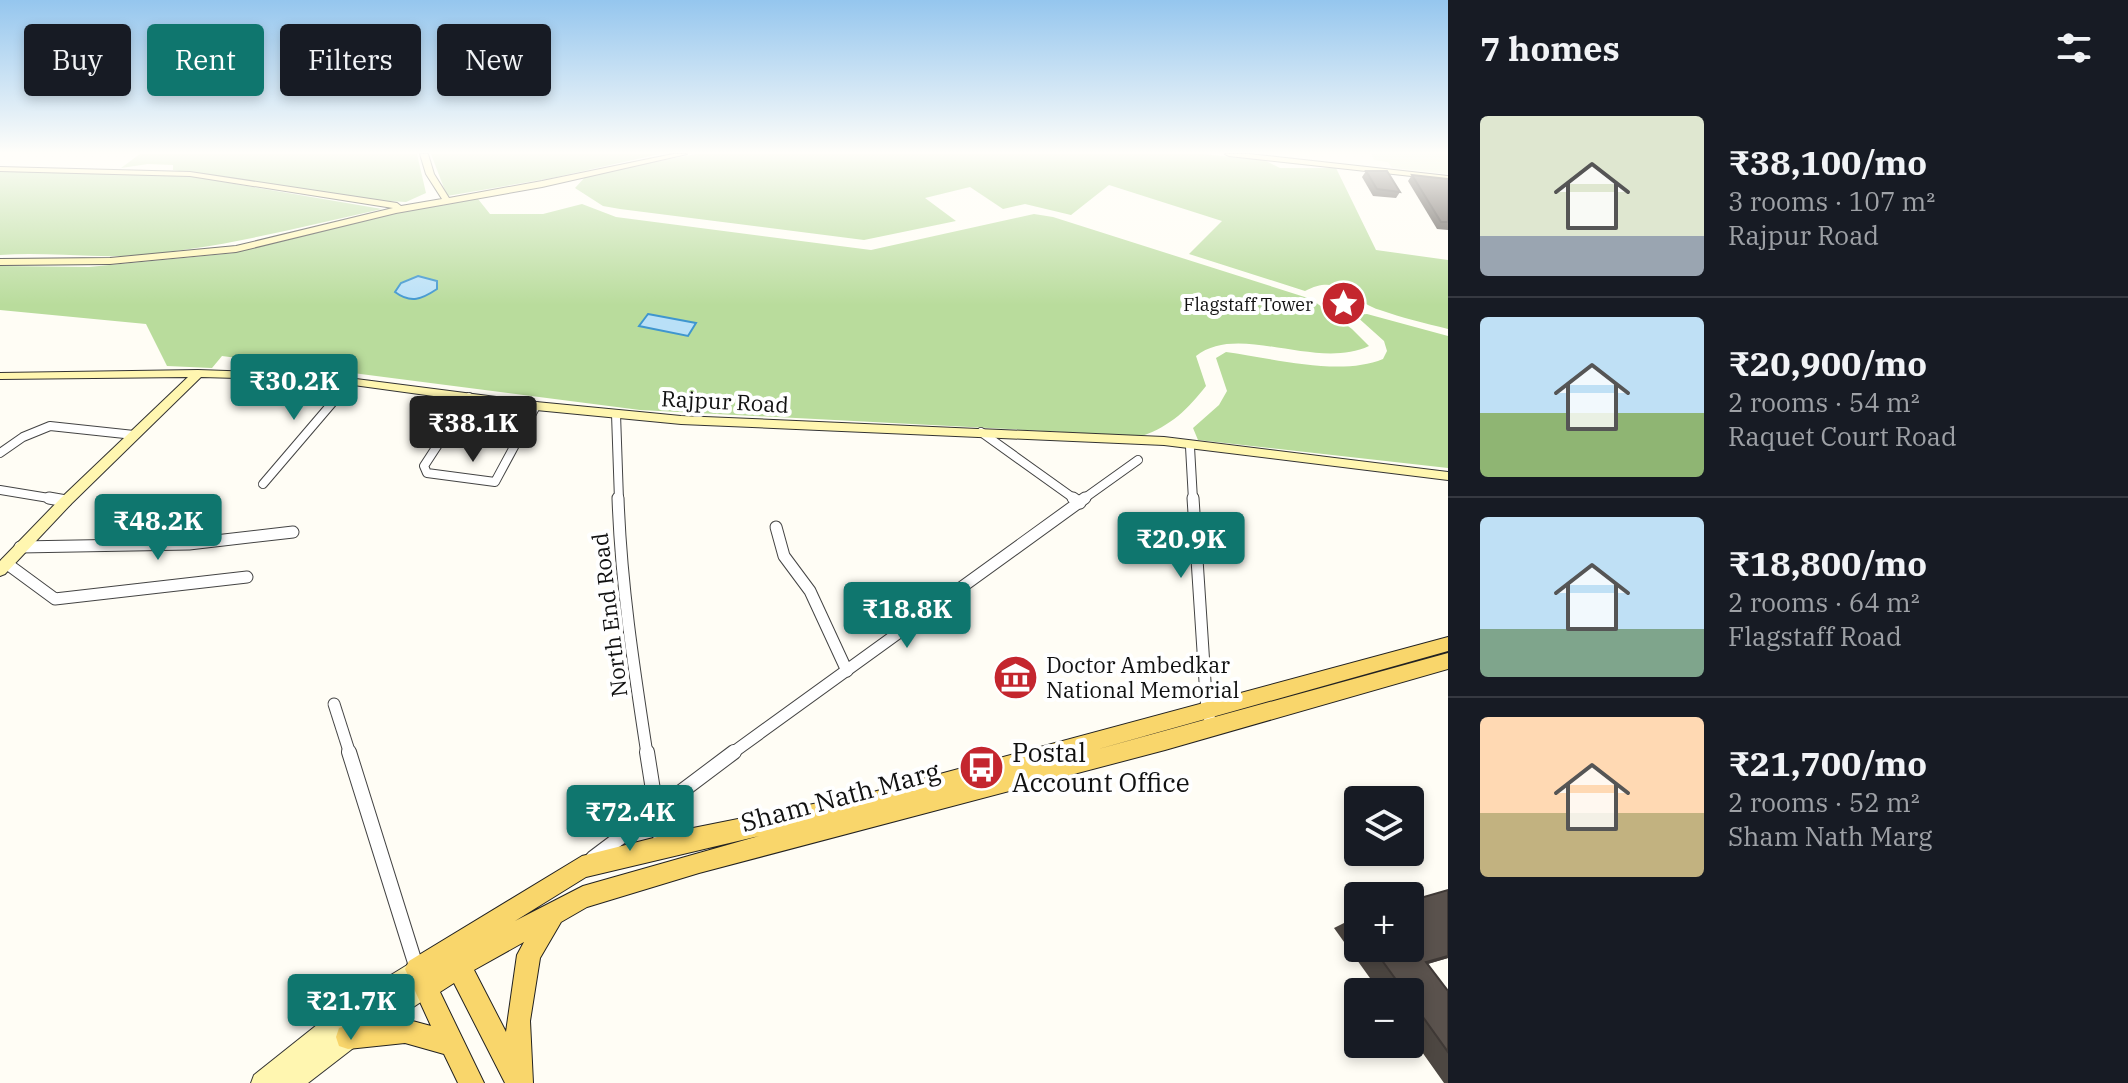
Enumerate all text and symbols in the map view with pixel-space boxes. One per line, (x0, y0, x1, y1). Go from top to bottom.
chip: Buy (24, 24, 131, 96)
chip: Rent (147, 24, 264, 96)
chip: Filters (280, 24, 421, 96)
chip: New (437, 24, 551, 96)
text: 7 homes (1480, 26, 1620, 70)
icon: filters (2052, 26, 2096, 70)
text: ₹38,100/mo (1728, 140, 1927, 184)
icon: home (1544, 148, 1640, 244)
text: 3 rooms · 107 m² (1728, 184, 1935, 218)
text: Rajpur Road (1728, 218, 1879, 252)
place icon: Flagstaff Tower (1320, 280, 1368, 328)
place label: Flagstaff Tower (1183, 293, 1313, 316)
text: ₹20,900/mo (1728, 341, 1927, 385)
icon: home (1544, 349, 1640, 445)
pin: ₹30.2K (229, 354, 359, 422)
text: ₹30.2K (249, 363, 339, 397)
street label: Rajpur Road (660, 383, 790, 419)
text: 2 rooms · 54 m² (1728, 385, 1920, 419)
pin: ₹38.1K (408, 396, 538, 464)
text: ₹38.1K (428, 405, 518, 439)
text: Raquet Court Road (1728, 419, 1957, 453)
pin: ₹48.2K (93, 494, 223, 562)
text: ₹48.2K (113, 503, 203, 537)
pin: ₹20.9K (1116, 512, 1246, 580)
text: ₹20.9K (1136, 521, 1226, 555)
street label: North End Road (585, 531, 633, 699)
text: ₹18,800/mo (1728, 541, 1927, 585)
icon: home (1544, 549, 1640, 645)
pin: ₹18.8K (842, 582, 972, 650)
text: 2 rooms · 64 m² (1728, 585, 1920, 619)
text: ₹18.8K (862, 591, 952, 625)
text: Flagstaff Road (1728, 619, 1902, 653)
place label: Doctor Ambedkar National Memorial (1046, 650, 1239, 704)
museum icon: Doctor Ambedkar National Memorial (991, 653, 1039, 701)
place label: Postal Account Office (1012, 735, 1190, 799)
text: ₹21,700/mo (1728, 741, 1927, 785)
bus stop icon: Postal Account Office (957, 743, 1005, 791)
icon: home (1544, 749, 1640, 845)
street label: Sham Nath Marg (737, 753, 943, 839)
pin: ₹72.4K (565, 785, 695, 853)
text: 2 rooms · 52 m² (1728, 785, 1920, 819)
map controls (1344, 786, 1424, 1058)
button: layers (1344, 786, 1424, 866)
text: ₹72.4K (585, 794, 675, 828)
text: Sham Nath Marg (1728, 819, 1933, 853)
button: + (1344, 882, 1424, 962)
pin: ₹21.7K (286, 974, 416, 1042)
button: − (1344, 978, 1424, 1058)
text: ₹21.7K (306, 983, 396, 1017)

